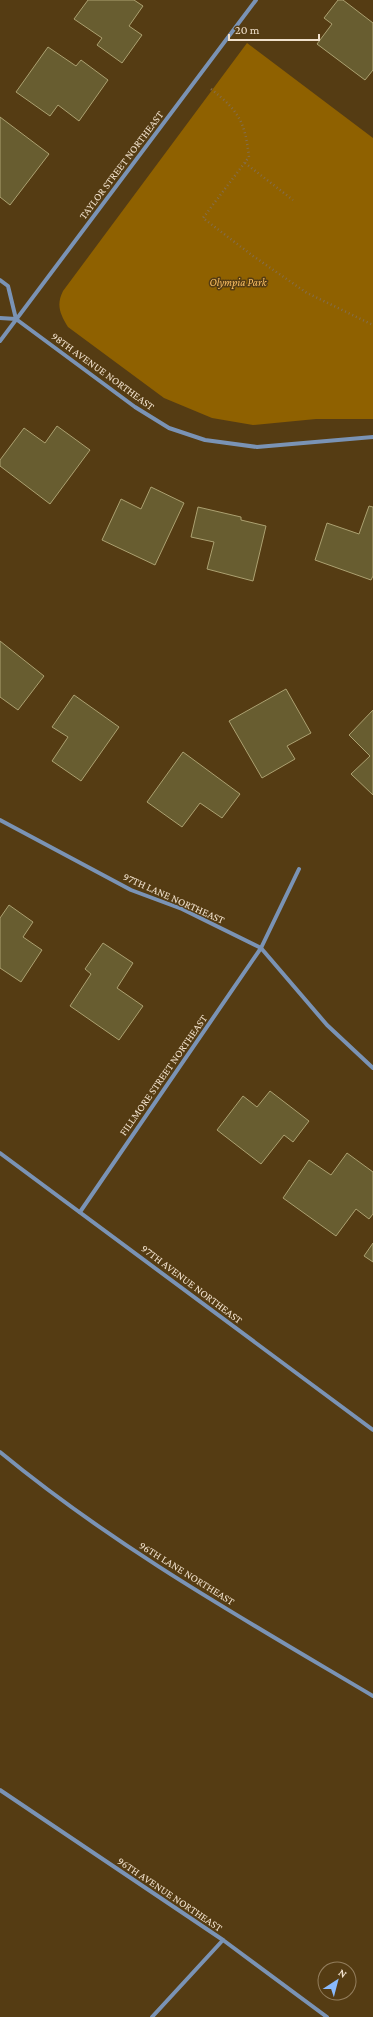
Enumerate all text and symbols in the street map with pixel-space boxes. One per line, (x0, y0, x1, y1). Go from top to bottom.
scale bar (229, 16, 319, 42)
text: 20 m (235, 23, 260, 37)
street label: TAYLOR STREET NORTHEAST (76, 109, 166, 221)
park label: Olympia Park (209, 276, 268, 289)
street label: 98TH AVENUE NORTHEAST (49, 330, 157, 412)
street label: 97TH LANE NORTHEAST (121, 870, 227, 926)
street label: FILLMORE STREET NORTHEAST (117, 1012, 209, 1138)
street label: 97TH AVENUE NORTHEAST (139, 1242, 245, 1326)
street label: 96TH LANE NORTHEAST (137, 1539, 237, 1607)
street label: 96TH AVENUE NORTHEAST (115, 1854, 225, 1934)
north arrow (317, 1961, 357, 2001)
text: N (336, 1966, 350, 1980)

